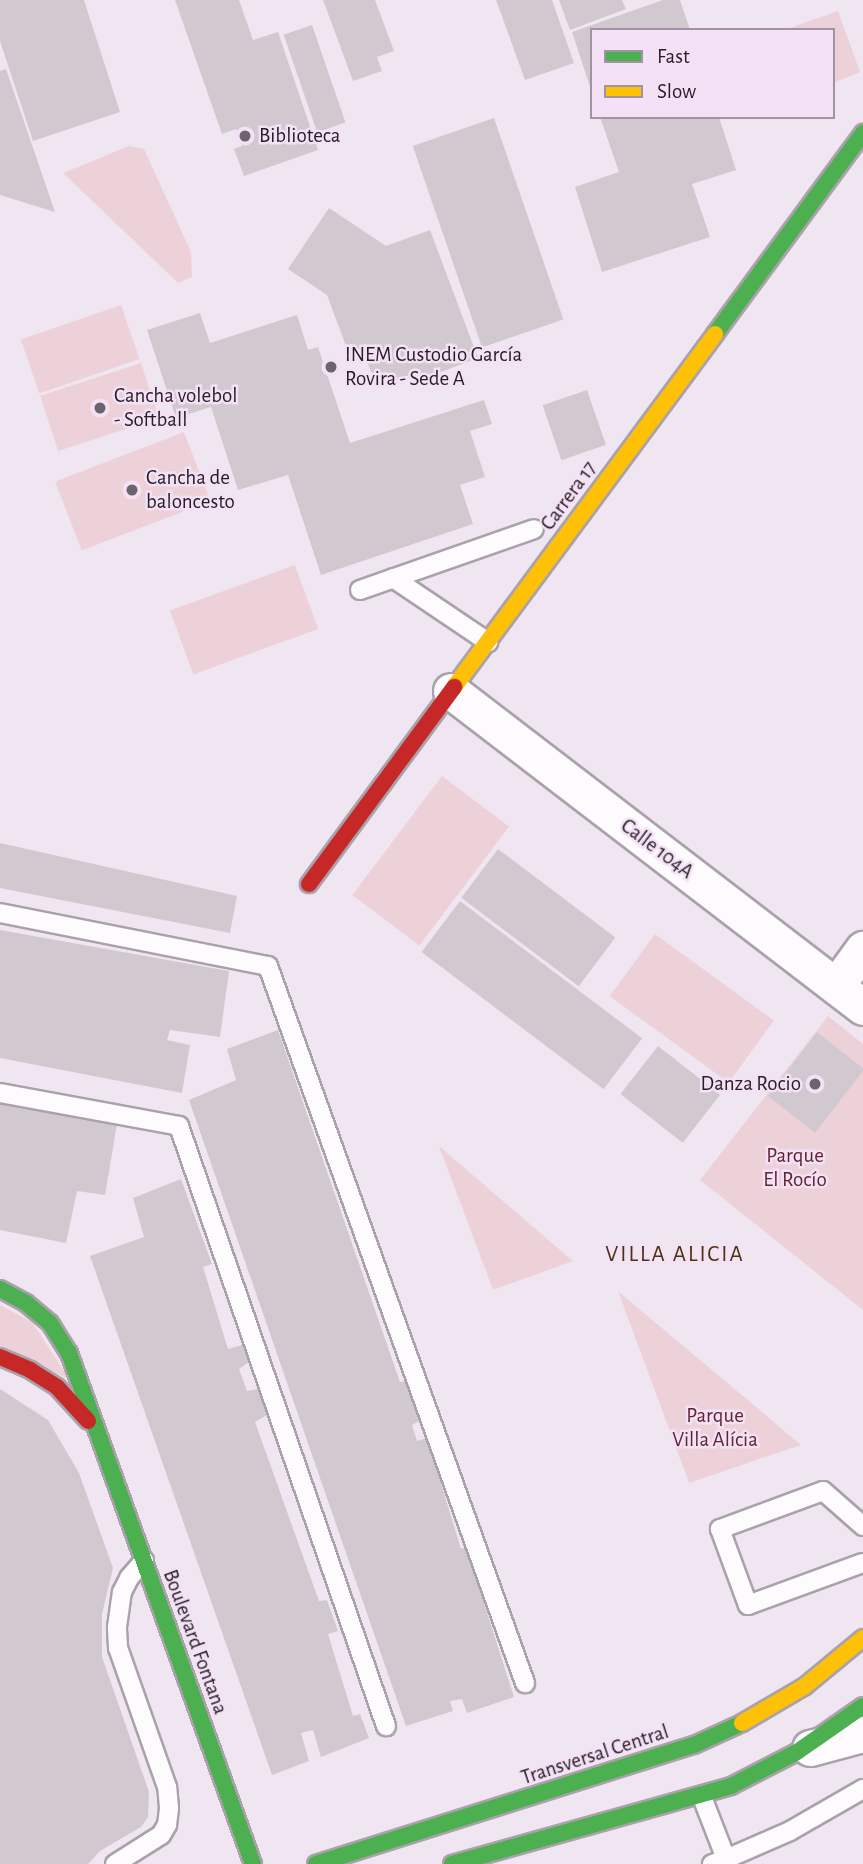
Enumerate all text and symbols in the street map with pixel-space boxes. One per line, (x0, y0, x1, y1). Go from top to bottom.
legend (590, 28, 835, 119)
text: Fast (657, 46, 690, 67)
text: Slow (657, 81, 696, 102)
place label: Biblioteca (259, 123, 340, 149)
marker: Biblioteca (237, 128, 253, 144)
place label: INEM Custodio García Rovira - Sede A (345, 342, 522, 392)
marker: INEM Custodio García Rovira - Sede A (323, 359, 339, 375)
place label: Cancha volebol - Softball (114, 383, 237, 433)
marker: Cancha volebol - Softball (92, 400, 108, 416)
street label: Carrera 17 (535, 456, 603, 536)
place label: Cancha de baloncesto (146, 465, 235, 515)
marker: Cancha de baloncesto (124, 482, 140, 498)
street label: Calle 104A (616, 813, 698, 885)
place label: Danza Rocio (701, 1071, 801, 1097)
marker: Danza Rocio (807, 1076, 823, 1092)
park label: Parque El Rocío (763, 1143, 827, 1193)
district label: VILLA ALICIA (607, 1241, 743, 1269)
park label: Parque Villa Alícia (672, 1403, 758, 1453)
street label: Boulevard Fontana (157, 1566, 233, 1718)
street label: Transversal Central (518, 1719, 672, 1791)

